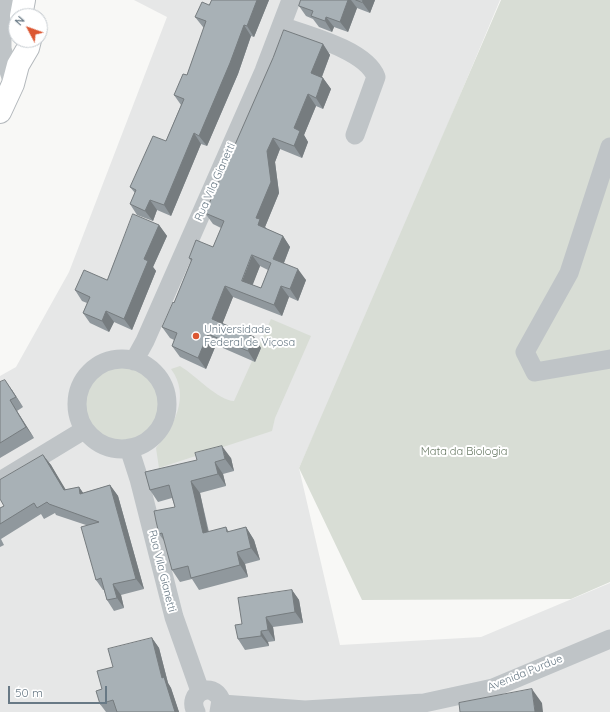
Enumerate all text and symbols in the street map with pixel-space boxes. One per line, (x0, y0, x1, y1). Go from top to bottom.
north arrow (8, 8, 48, 48)
text: N (12, 13, 28, 28)
street label: Rua Vila Gianetti (192, 141, 238, 223)
place label: Universidade Federal de Viçosa (204, 323, 295, 349)
marker: Universidade Federal de Viçosa (191, 331, 201, 341)
park label: Mata da Biologia (421, 445, 507, 459)
street label: Rua Vila Gianetti (145, 529, 179, 613)
street label: Avenida Purdue (485, 652, 565, 694)
scale bar (10, 678, 109, 704)
text: 50 m (15, 685, 43, 700)

